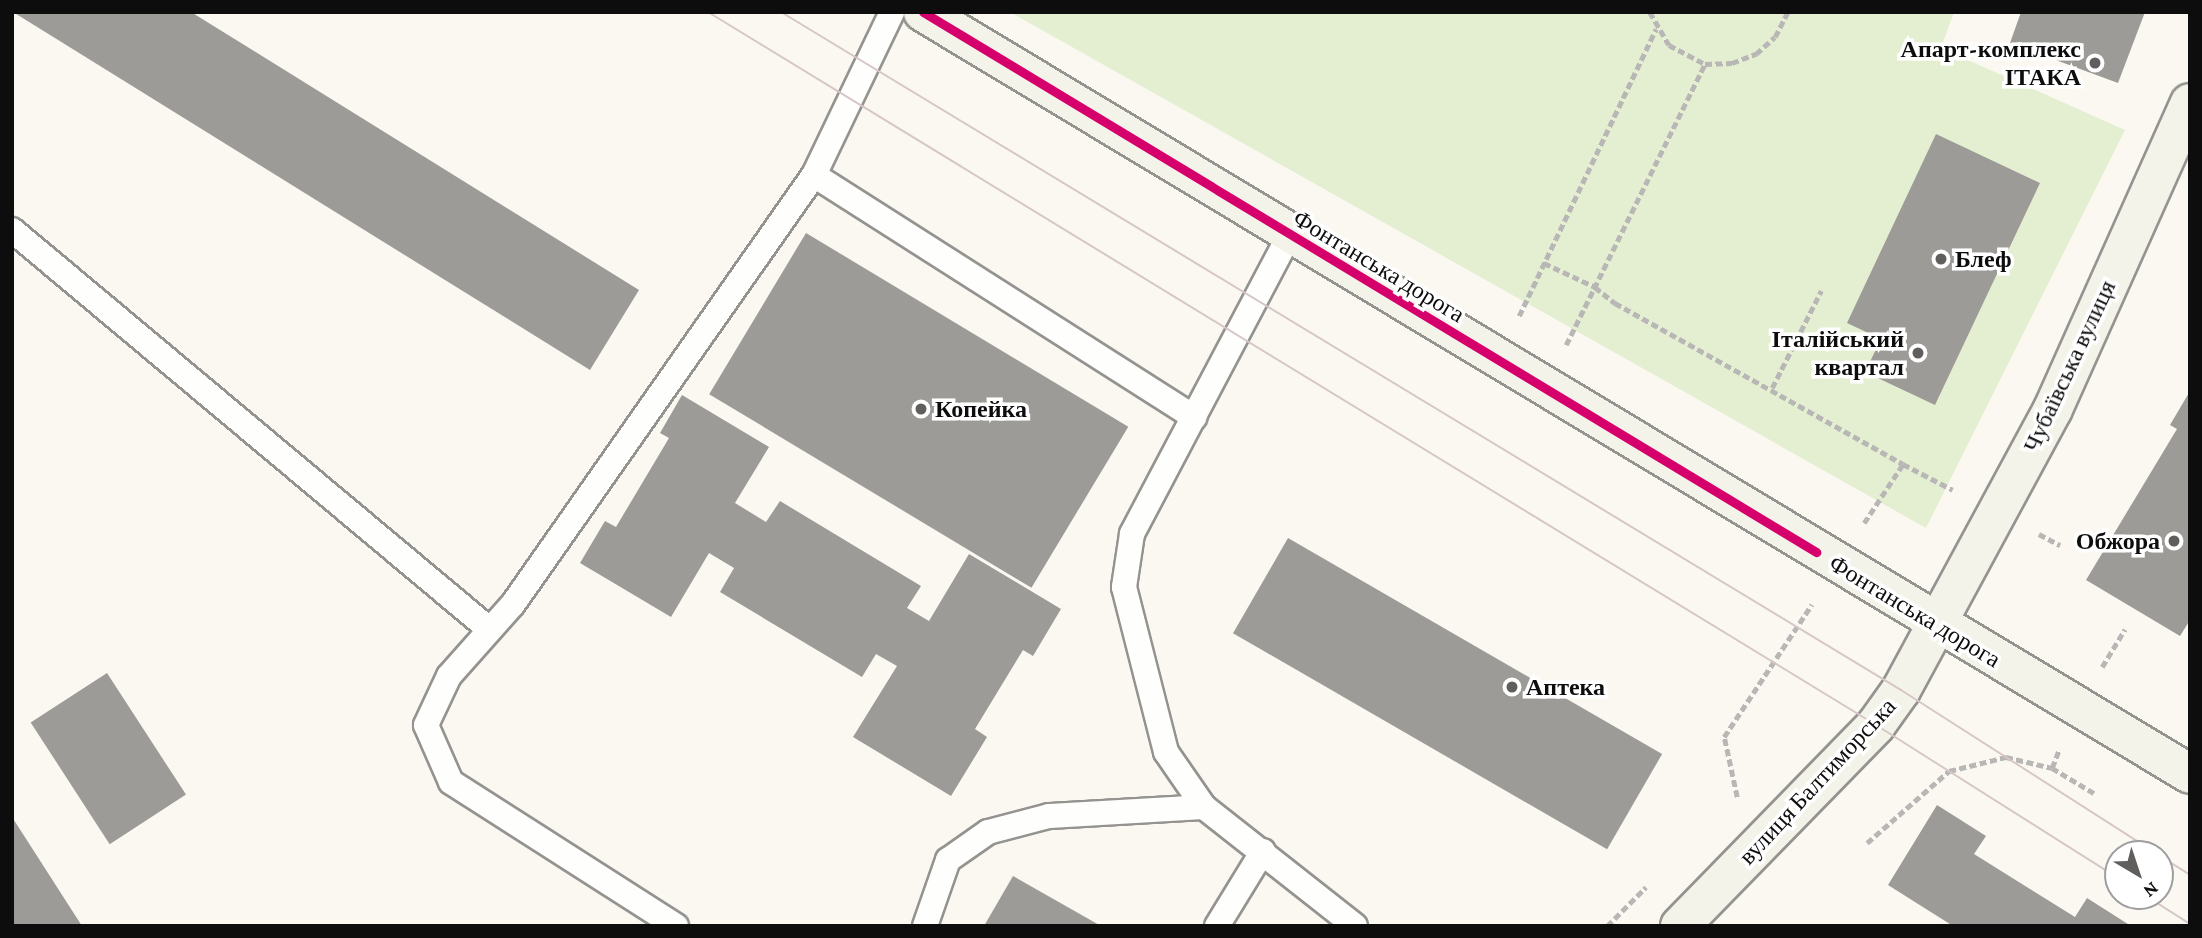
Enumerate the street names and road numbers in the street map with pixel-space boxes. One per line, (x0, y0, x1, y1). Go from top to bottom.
street label: Фонтанська дорога (1288, 203, 1470, 329)
street label: Чубаївська вулиця (2017, 276, 2121, 456)
street label: Фонтанська дорога (1824, 548, 2006, 674)
street label: вулиця Балтиморська (1732, 692, 1902, 870)

